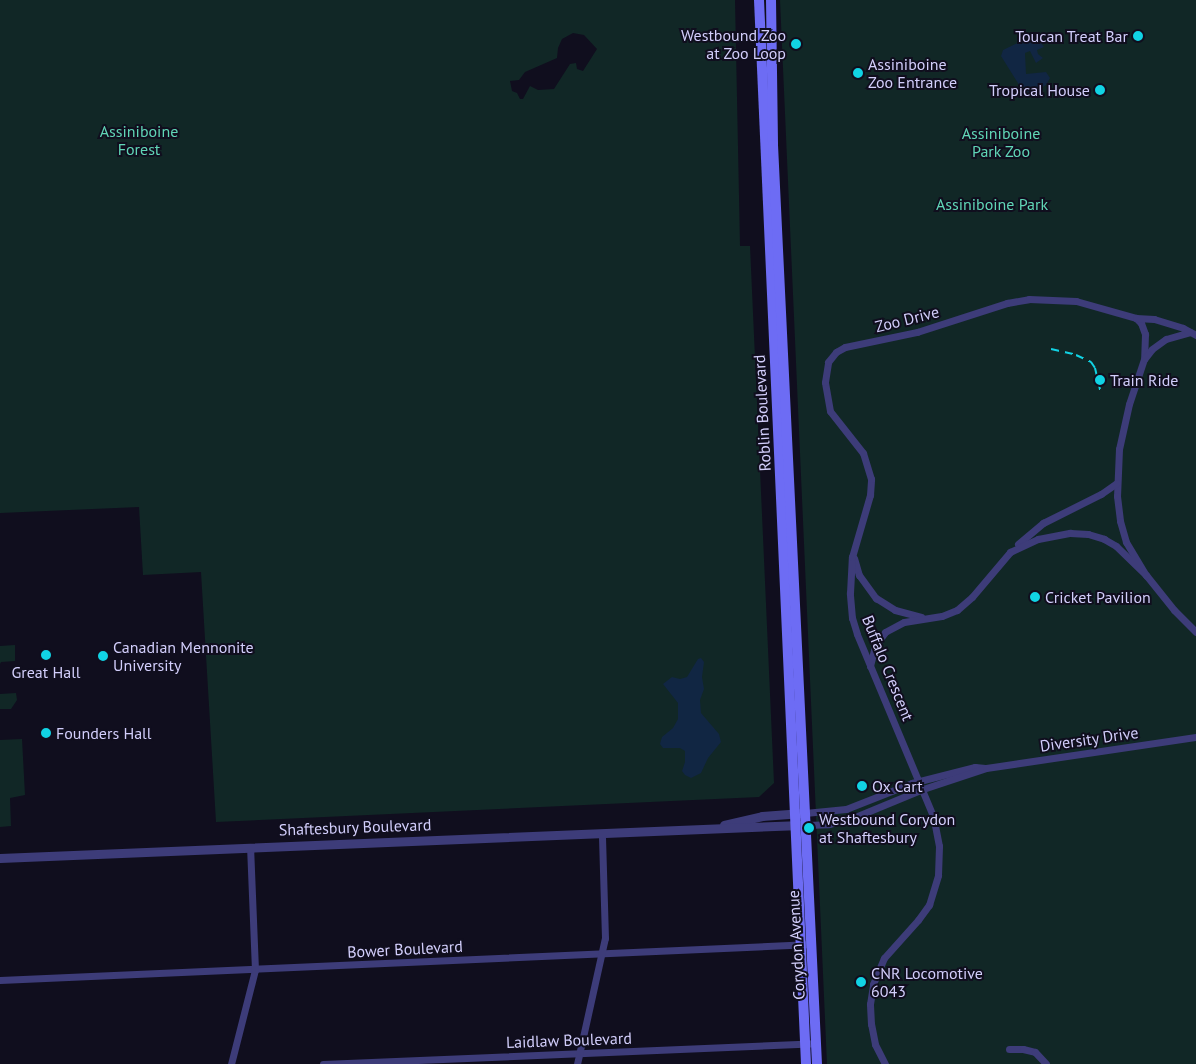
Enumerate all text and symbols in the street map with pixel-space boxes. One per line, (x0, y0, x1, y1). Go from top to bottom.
place label: Westbound Zoo at Zoo Loop (681, 25, 786, 63)
place label: Toucan Treat Bar (1015, 26, 1128, 46)
marker: Toucan Treat Bar (1132, 30, 1144, 42)
marker: Westbound Zoo at Zoo Loop (790, 38, 802, 50)
place label: Assiniboine Zoo Entrance (868, 54, 957, 92)
marker: Assiniboine Zoo Entrance (852, 67, 864, 79)
place label: Tropical House (989, 80, 1090, 100)
marker: Tropical House (1094, 84, 1106, 96)
park label: Assiniboine Forest (100, 121, 178, 159)
park label: Assiniboine Park Zoo (962, 123, 1040, 161)
park label: Assiniboine Park (936, 194, 1048, 214)
street label: Zoo Drive (873, 302, 941, 336)
street label: Roblin Boulevard (749, 354, 775, 472)
place label: Train Ride (1110, 370, 1178, 390)
marker: Train Ride (1094, 374, 1106, 386)
place label: Cricket Pavilion (1045, 587, 1151, 607)
marker: Cricket Pavilion (1029, 591, 1041, 603)
street label: Buffalo Crescent (858, 613, 918, 723)
place label: Canadian Mennonite University (113, 637, 254, 675)
marker: Great Hall (40, 649, 52, 661)
marker: Canadian Mennonite University (97, 650, 109, 662)
place label: Great Hall (11, 662, 81, 682)
place label: Founders Hall (56, 723, 151, 743)
street label: Diversity Drive (1038, 723, 1140, 755)
marker: Founders Hall (40, 727, 52, 739)
place label: Ox Cart (872, 776, 923, 796)
marker: Ox Cart (856, 780, 868, 792)
place label: Westbound Corydon at Shaftesbury (819, 809, 955, 847)
street label: Shaftesbury Boulevard (278, 815, 432, 839)
marker: Westbound Corydon at Shaftesbury (803, 822, 815, 834)
street label: Corydon Avenue (784, 889, 808, 1001)
street label: Bower Boulevard (347, 936, 463, 962)
place label: CNR Locomotive 6043 (871, 963, 983, 1001)
marker: CNR Locomotive 6043 (855, 976, 867, 988)
street label: Laidlaw Boulevard (506, 1028, 632, 1052)

